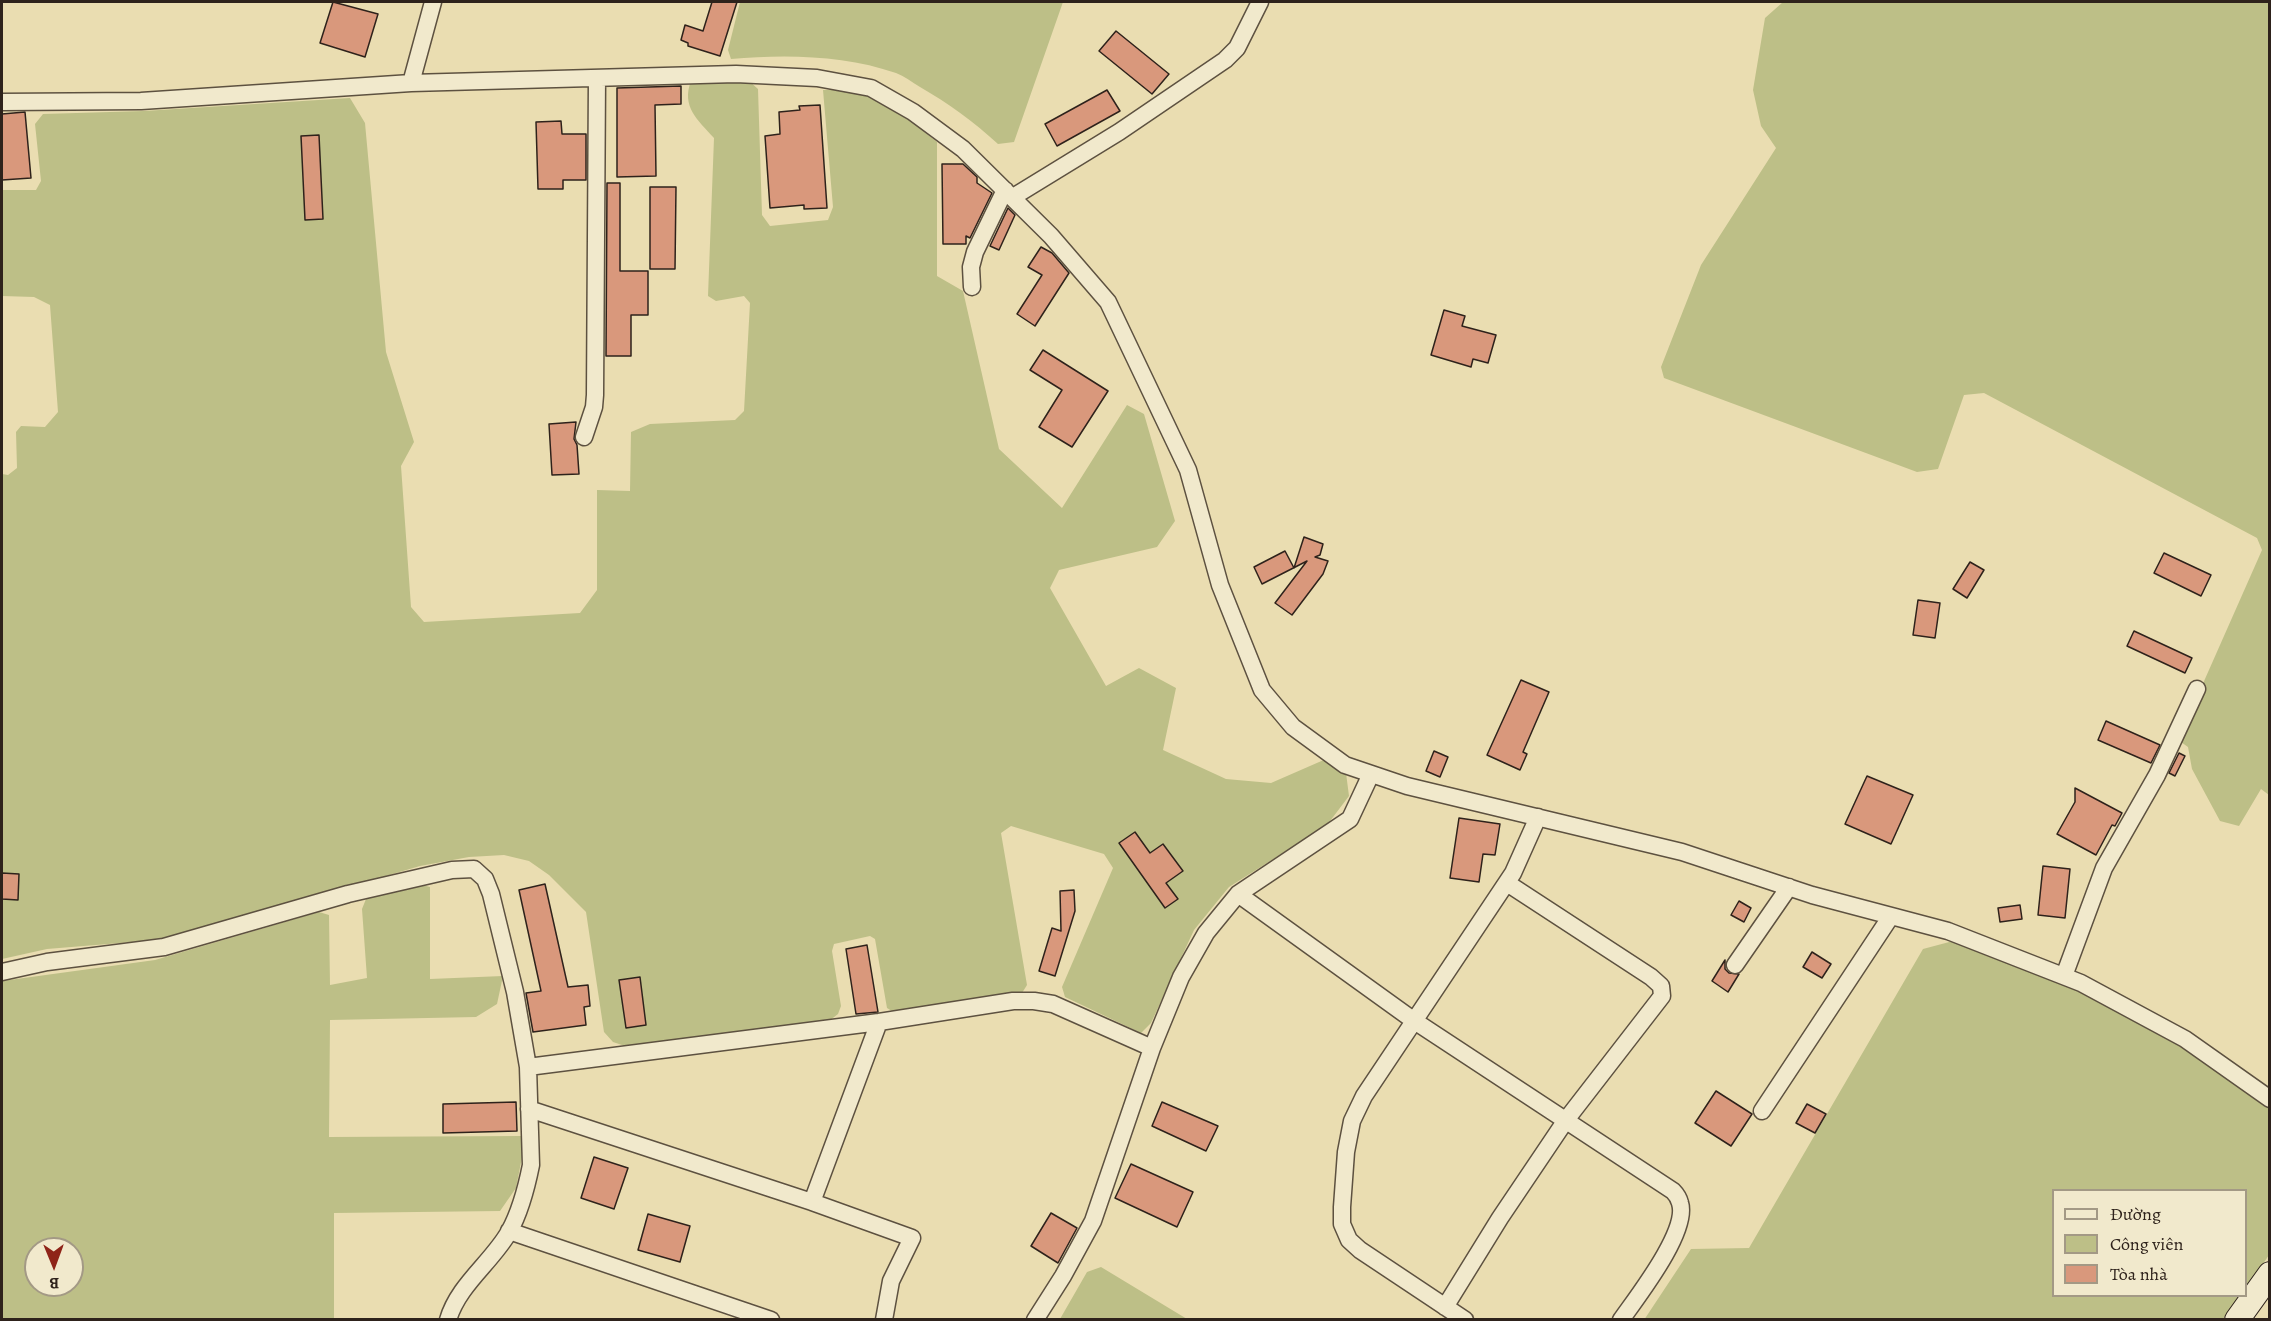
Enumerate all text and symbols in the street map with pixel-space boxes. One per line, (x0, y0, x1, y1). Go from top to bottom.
legend (2052, 1189, 2247, 1297)
text: Đường (2110, 1202, 2161, 1226)
text: Công viên (2110, 1232, 2183, 1256)
north arrow (24, 1237, 84, 1297)
text: Tòa nhà (2110, 1262, 2168, 1286)
text: B (49, 1272, 60, 1294)

